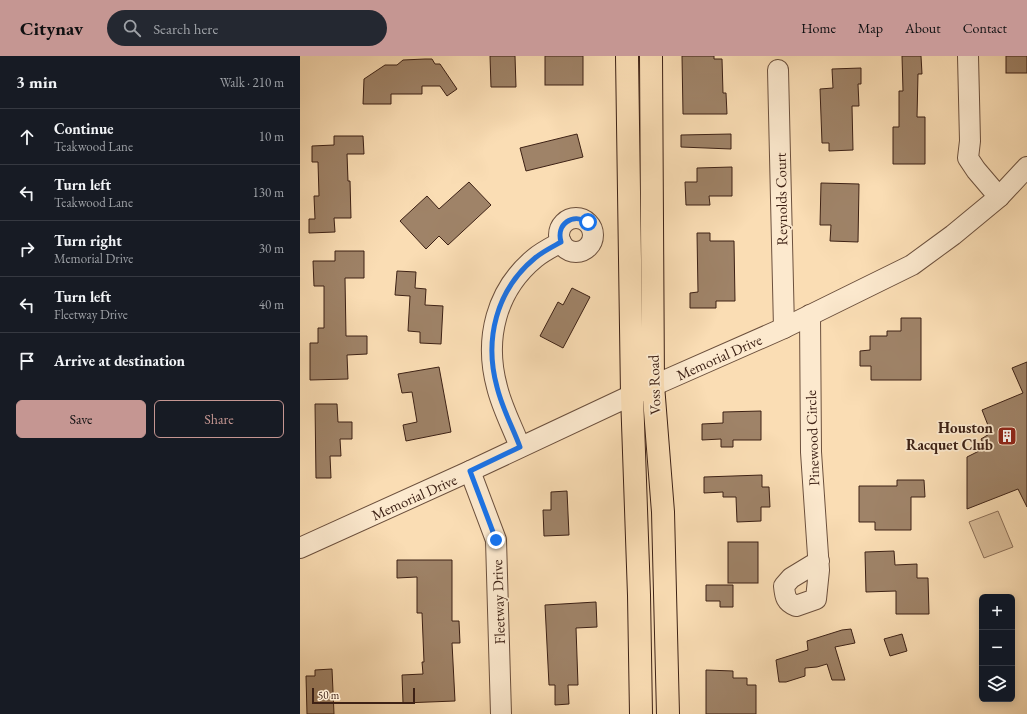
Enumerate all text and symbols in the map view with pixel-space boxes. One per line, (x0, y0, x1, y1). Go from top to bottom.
search box (107, 10, 387, 46)
text: Citynav (20, 16, 83, 41)
icon: search (121, 17, 143, 39)
text: Search here (153, 19, 218, 38)
text: Home (801, 19, 836, 37)
text: Map (858, 19, 883, 37)
text: About (905, 19, 941, 37)
text: Contact (963, 19, 1007, 37)
text: 3 min (16, 71, 57, 93)
text: Walk · 210 m (220, 74, 284, 91)
text: Continue (54, 119, 114, 138)
icon: ahead (16, 126, 38, 148)
text: 10 m (259, 128, 284, 145)
text: Teakwood Lane (54, 138, 133, 155)
street label: Reynolds Court (771, 152, 791, 246)
text: Turn left (54, 175, 111, 194)
icon: left (16, 182, 38, 204)
text: 130 m (253, 184, 284, 201)
text: Teakwood Lane (54, 194, 133, 211)
route start (579, 213, 597, 231)
text: Turn right (54, 231, 122, 250)
icon: right (16, 238, 38, 260)
text: 30 m (259, 240, 284, 257)
text: Memorial Drive (54, 250, 133, 267)
text: Turn left (54, 287, 111, 306)
icon: left (16, 294, 38, 316)
text: 40 m (259, 296, 284, 313)
text: Fleetway Drive (54, 306, 128, 323)
street label: Memorial Drive (673, 330, 765, 384)
icon: arrive (16, 350, 38, 372)
text: Arrive at destination (54, 351, 185, 370)
street label: Voss Road (643, 354, 665, 415)
street label: Pinewood Circle (801, 390, 823, 486)
button: Save (16, 400, 146, 438)
button: Share (154, 400, 284, 438)
place label: Houston Racquet Club (906, 418, 994, 454)
building icon: Houston Racquet Club (996, 425, 1018, 447)
street label: Memorial Drive (368, 470, 460, 524)
route end (487, 531, 505, 549)
street label: Fleetway Drive (487, 559, 509, 645)
map controls (979, 594, 1015, 702)
button: + (979, 594, 1015, 630)
button: − (979, 630, 1015, 666)
button: layers (979, 666, 1015, 702)
scale bar (312, 686, 415, 705)
text: 50 m (318, 688, 339, 702)

